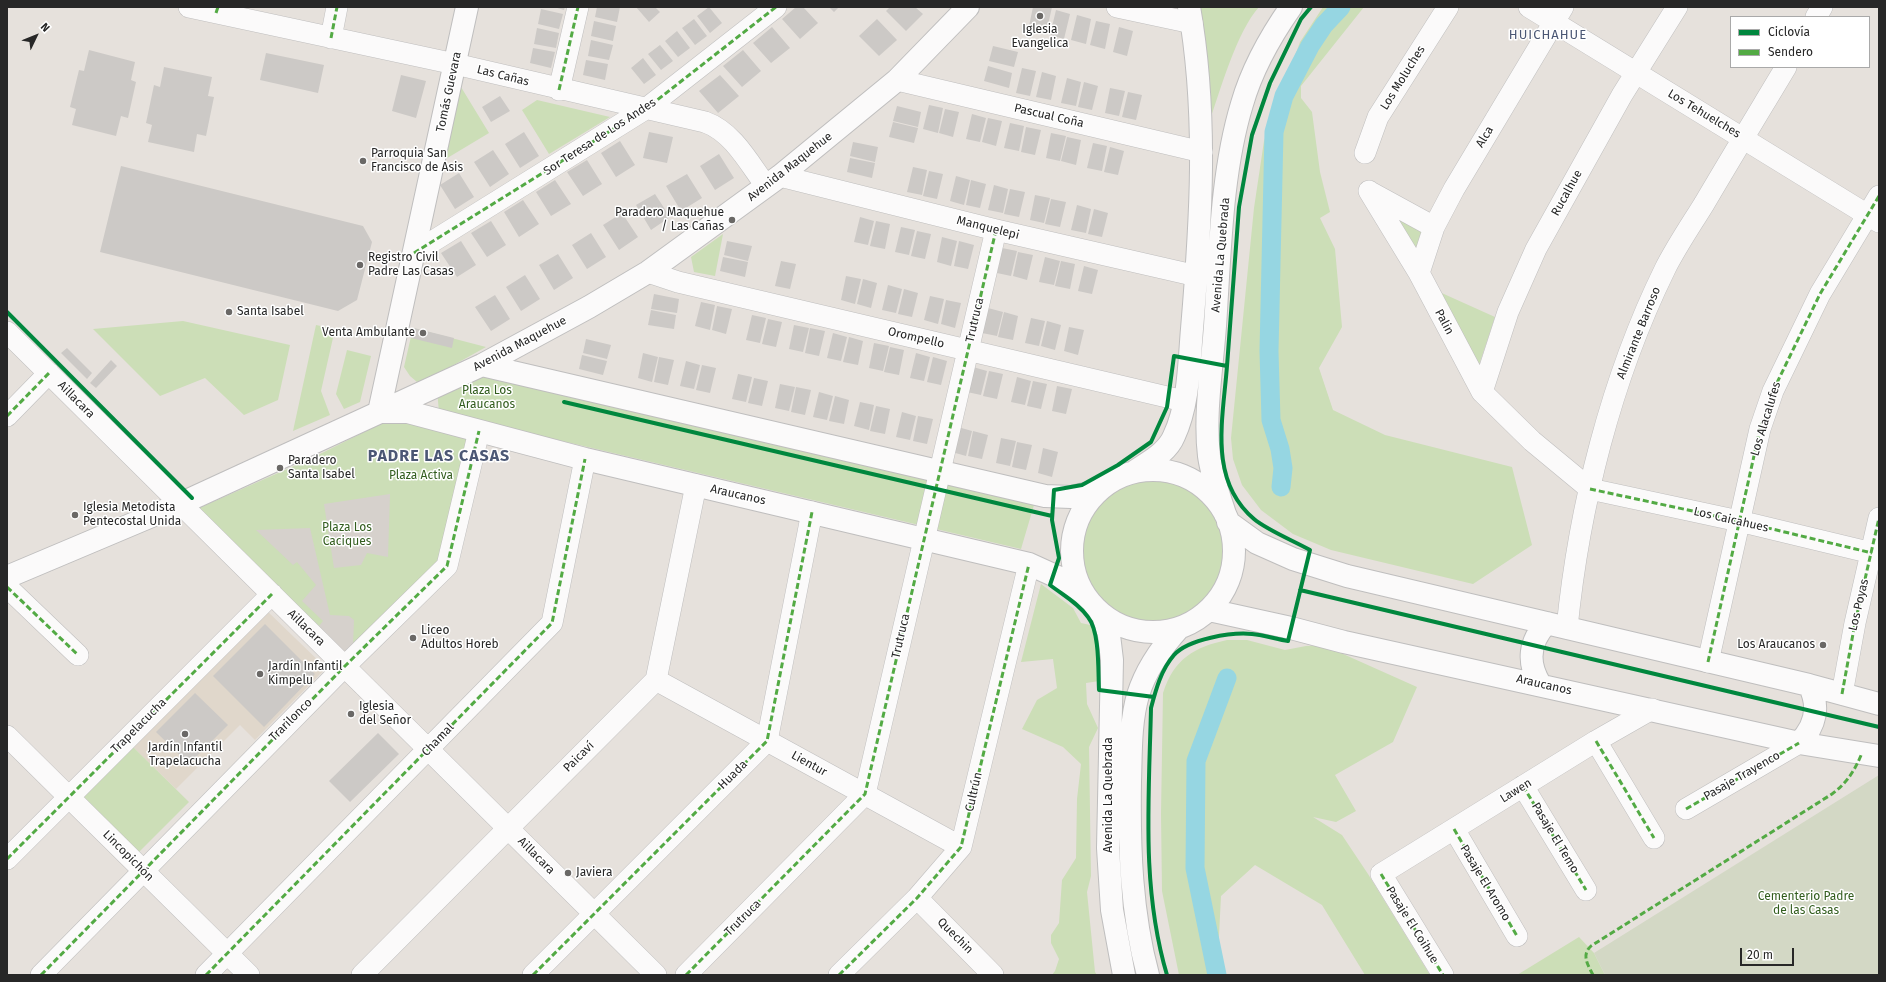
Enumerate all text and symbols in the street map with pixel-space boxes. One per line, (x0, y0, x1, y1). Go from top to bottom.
marker: Iglesia Evangelica (1035, 11, 1045, 21)
north arrow (16, 16, 56, 56)
legend (1730, 16, 1870, 68)
text: N (38, 20, 52, 35)
place label: Iglesia Evangelica (1011, 23, 1069, 51)
text: Ciclovía (1768, 25, 1810, 39)
district label: HUICHAHUE (1509, 27, 1587, 43)
street label: Los Moluches (1377, 43, 1429, 113)
text: Sendero (1768, 45, 1813, 59)
street label: Tomás Guevara (433, 50, 465, 134)
street label: Las Cañas (475, 63, 531, 89)
street label: Los Tehuelches (1665, 87, 1743, 141)
street label: Sor Teresa de Los Andes (541, 95, 659, 179)
street label: Pascual Coña (1013, 101, 1085, 131)
street label: Alca (1473, 124, 1497, 150)
street label: Avenida Maquehue (745, 129, 835, 205)
place label: Parroquia San Francisco de Asis (371, 147, 463, 175)
marker: Parroquia San Francisco de Asis (358, 156, 368, 166)
street label: Rucalhue (1549, 167, 1585, 219)
street label: Avenida La Quebrada (1209, 197, 1233, 313)
place label: Paradero Maquehue / Las Cañas (615, 206, 724, 234)
street label: Manquelepi (955, 213, 1021, 243)
marker: Paradero Maquehue / Las Cañas (727, 215, 737, 225)
place label: Registro Civil Padre Las Casas (368, 251, 454, 279)
marker: Registro Civil Padre Las Casas (355, 260, 365, 270)
street label: Almirante Barroso (1614, 285, 1664, 381)
street label: Trutruca (963, 296, 987, 344)
place label: Santa Isabel (237, 305, 304, 319)
marker: Santa Isabel (224, 307, 234, 317)
street label: Palin (1431, 307, 1457, 337)
street label: Avenida Maquehue (471, 313, 569, 375)
street label: Orompello (886, 325, 946, 351)
place label: Venta Ambulante (322, 326, 415, 340)
marker: Venta Ambulante (418, 328, 428, 338)
street label: Aillacara (54, 378, 98, 422)
street label: Los Alacalufes (1748, 380, 1784, 458)
park label: Plaza Los Araucanos (459, 384, 515, 412)
district label: PADRE LAS CASAS (368, 447, 510, 467)
place label: Paradero Santa Isabel (288, 454, 355, 482)
marker: Paradero Santa Isabel (275, 463, 285, 473)
park label: Plaza Activa (389, 469, 453, 483)
street label: Araucanos (709, 482, 767, 508)
place label: Iglesia Metodista Pentecostal Unida (83, 501, 181, 529)
street label: Los Caicahues (1692, 504, 1770, 536)
marker: Iglesia Metodista Pentecostal Unida (70, 510, 80, 520)
park label: Plaza Los Caciques (322, 521, 372, 549)
street label: Los Poyas (1846, 578, 1872, 632)
street label: Aillacara (284, 607, 328, 649)
street label: Trutruca (889, 612, 913, 660)
place label: Liceo Adultos Horeb (421, 624, 499, 652)
marker: Liceo Adultos Horeb (408, 633, 418, 643)
place label: Los Araucanos (1737, 638, 1815, 652)
marker: Los Araucanos (1818, 640, 1828, 650)
place label: Jardín Infantil Kimpelu (268, 660, 343, 688)
marker: Jardín Infantil Kimpelu (255, 669, 265, 679)
street label: Araucanos (1515, 672, 1573, 698)
street label: Trapelacucha (108, 695, 170, 757)
street label: Trarilonco (267, 696, 315, 744)
place label: Iglesia del Señor (359, 700, 411, 728)
marker: Iglesia del Señor (346, 709, 356, 719)
street label: Chamal (419, 720, 457, 760)
marker: Jardín Infantil Trapelacucha (180, 729, 190, 739)
street label: Avenida La Quebrada (1102, 737, 1116, 853)
street label: Paicaví (561, 739, 597, 775)
place label: Jardín Infantil Trapelacucha (148, 741, 222, 769)
street label: Lientur (789, 748, 829, 780)
street label: Pasaje Trayenco (1701, 748, 1783, 804)
street label: Huada (715, 757, 751, 793)
street label: Cultrún (962, 771, 986, 813)
street label: Lawen (1498, 776, 1534, 806)
street label: Pasaje El Temo (1528, 800, 1582, 876)
street label: Lincopichón (99, 827, 157, 885)
street label: Aillacara (514, 834, 558, 878)
street label: Pasaje El Aromo (1457, 842, 1513, 924)
place label: Javiera (576, 866, 613, 880)
marker: Javiera (563, 868, 573, 878)
street label: Pasaje El Coihue (1383, 884, 1441, 966)
park label: Cementerio Padre de las Casas (1758, 890, 1854, 918)
street label: Trutruca (722, 897, 764, 939)
street label: Quechin (934, 915, 976, 957)
scale bar (1742, 940, 1796, 966)
text: 20 m (1747, 948, 1773, 962)

